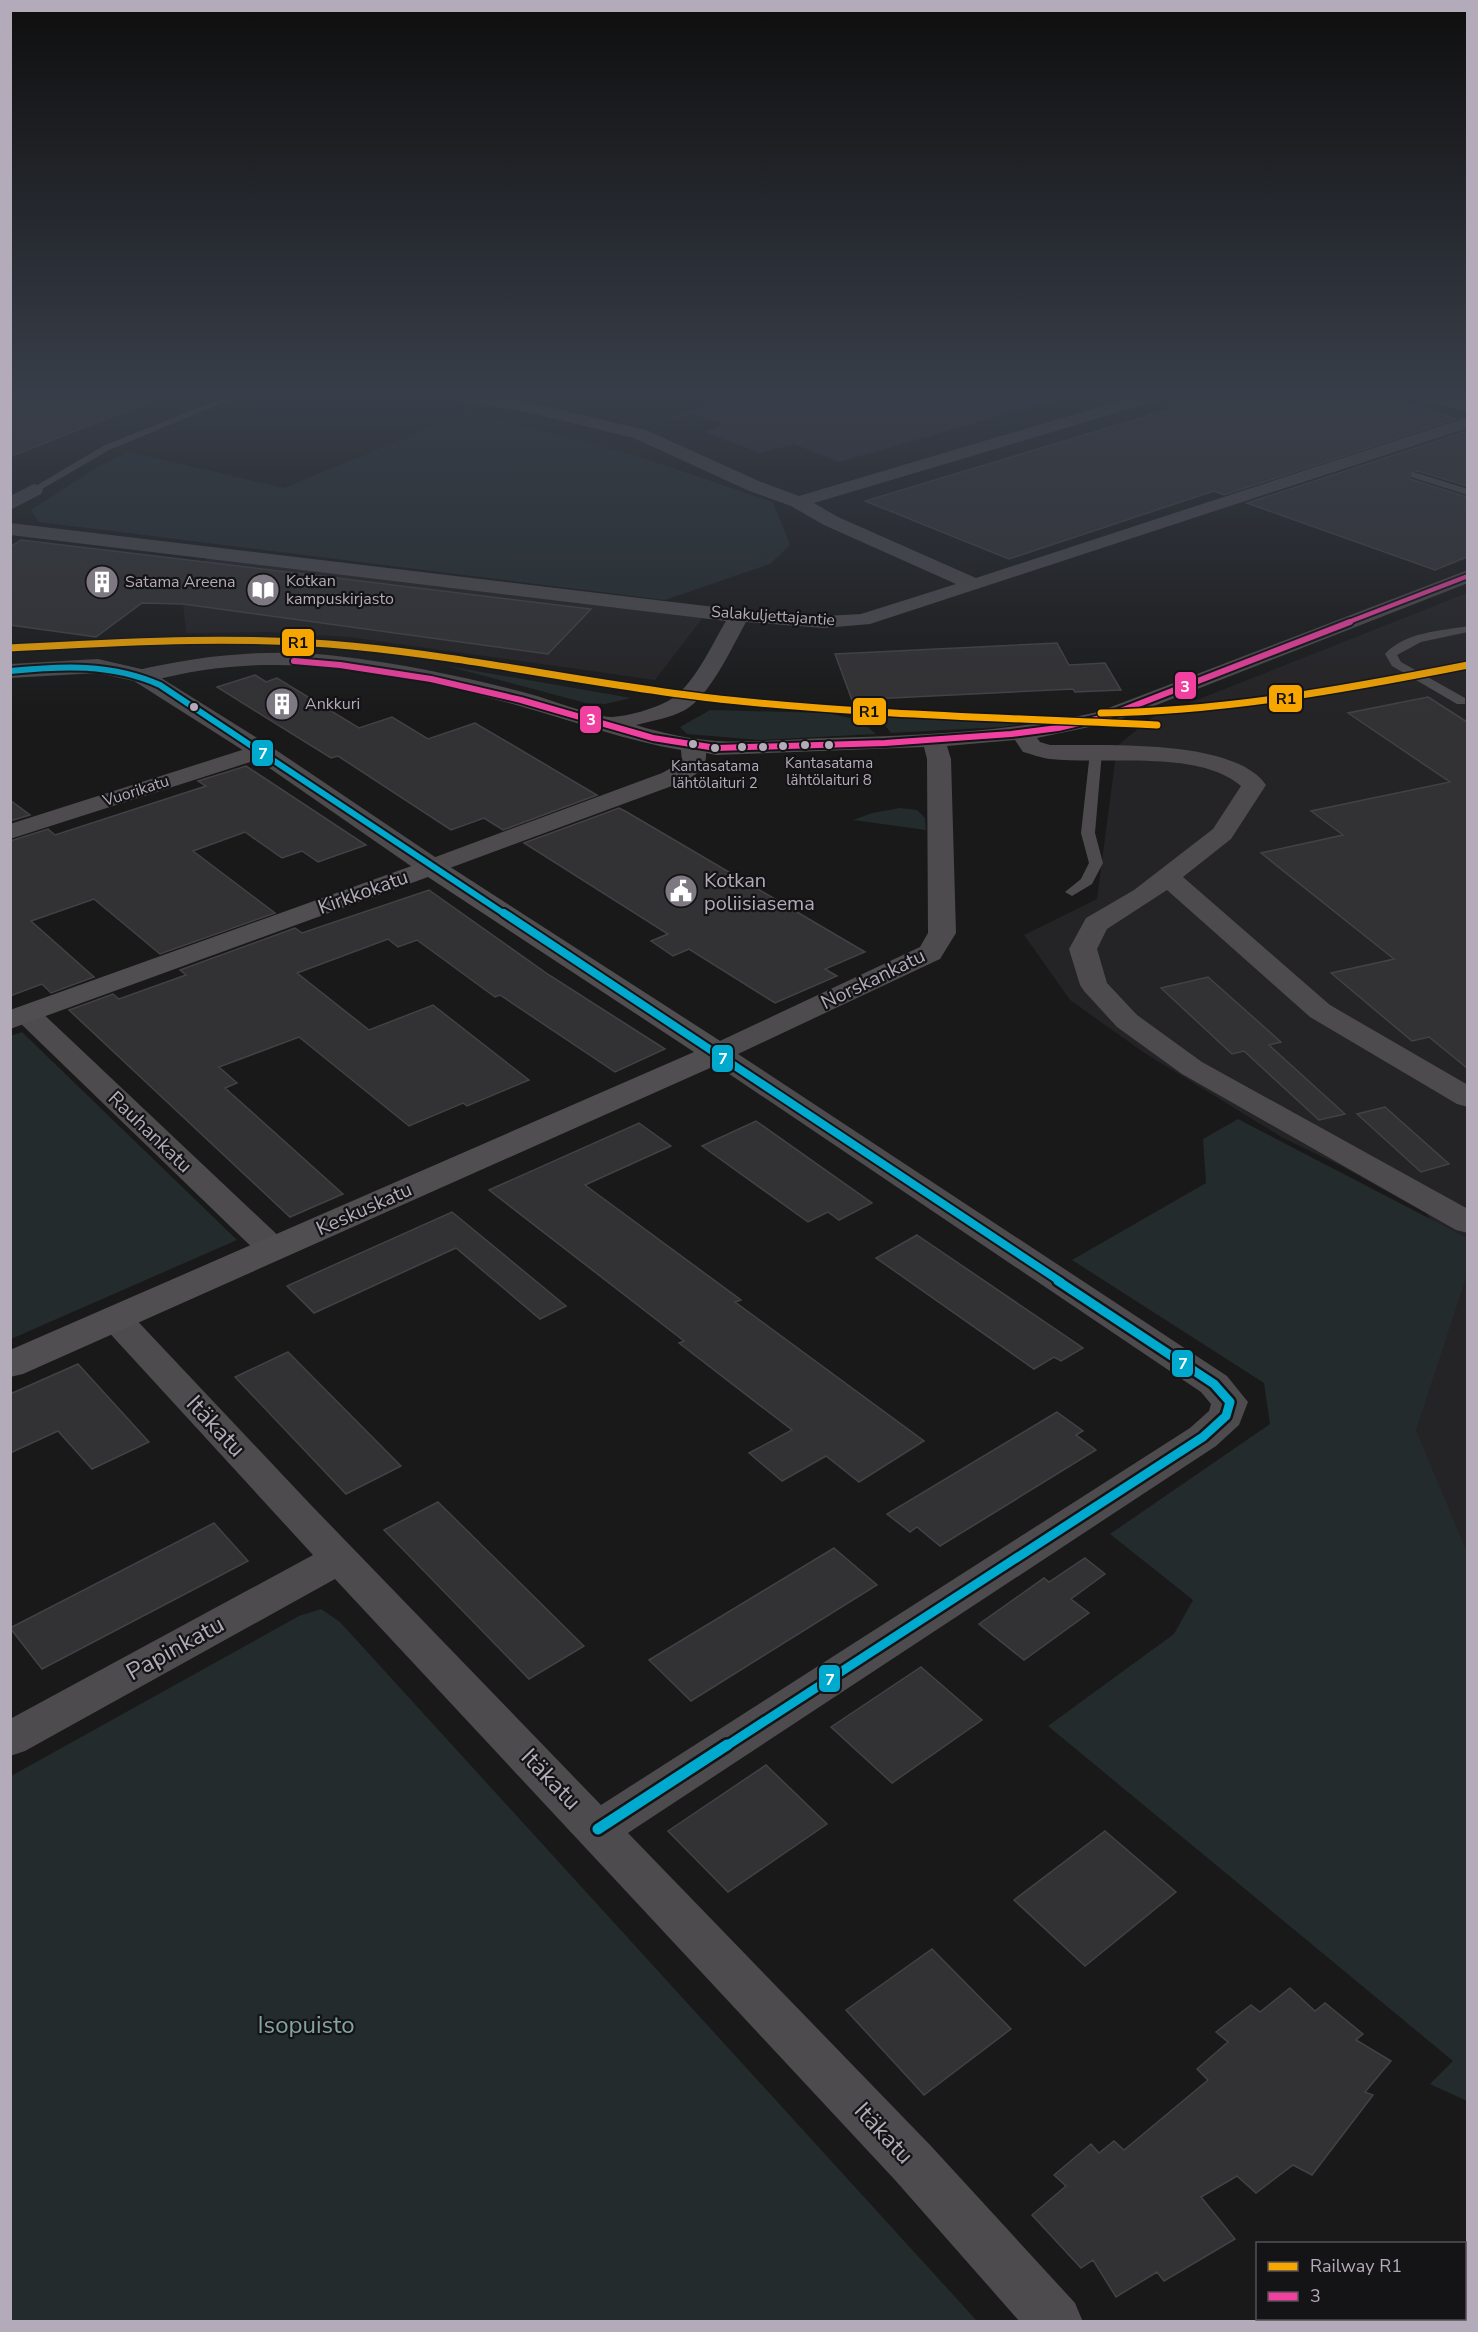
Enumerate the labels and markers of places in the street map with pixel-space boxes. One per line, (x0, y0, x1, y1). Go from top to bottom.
building icon: Satama Areena (84, 564, 120, 600)
place label: Kotkan kampuskirjasto (286, 570, 394, 610)
place label: Satama Areena (125, 571, 236, 593)
library icon: Kotkan kampuskirjasto (245, 572, 281, 608)
building icon: Ankkuri (264, 686, 300, 722)
place label: Ankkuri (305, 693, 360, 715)
unlabelled marker (188, 701, 200, 713)
unlabelled marker (687, 738, 699, 750)
unlabelled marker (799, 739, 811, 751)
marker: Kantasatama lähtölaituri 8 (823, 739, 835, 751)
unlabelled marker (777, 740, 789, 752)
unlabelled marker (736, 741, 748, 753)
unlabelled marker (757, 741, 769, 753)
marker: Kantasatama lähtölaituri 2 (709, 742, 721, 754)
place label: Kantasatama lähtölaituri 8 (785, 753, 873, 790)
place label: Kantasatama lähtölaituri 2 (671, 756, 759, 793)
place label: Kotkan poliisiasema (704, 867, 815, 917)
public building icon: Kotkan poliisiasema (663, 873, 699, 909)

